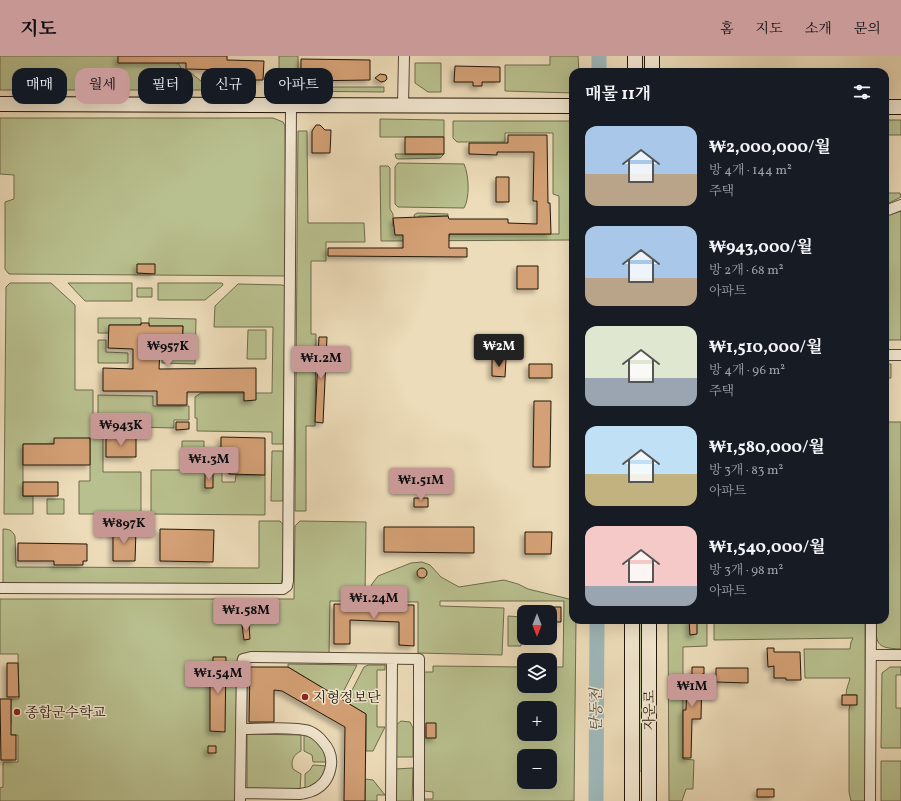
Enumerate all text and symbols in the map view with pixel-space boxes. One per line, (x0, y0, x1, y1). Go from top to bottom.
text: 지도 (20, 17, 57, 43)
text: 홈 (720, 20, 734, 39)
text: 지도 (756, 20, 783, 39)
text: 소개 (805, 20, 832, 39)
text: 문의 (854, 20, 881, 39)
chip: 매매 (12, 68, 67, 104)
chip: 월세 (75, 68, 130, 104)
chip: 필터 (138, 68, 193, 104)
chip: 신규 (201, 68, 256, 104)
chip: 아파트 (264, 68, 333, 104)
icon: filters (851, 81, 873, 103)
text: 매물 11개 (585, 83, 651, 106)
text: ₩2,000,000/월 (709, 136, 831, 159)
icon: home (617, 142, 665, 190)
text: 방 4개 · 144 m² (709, 162, 792, 180)
text: 주택 (709, 183, 734, 201)
text: ₩943,000/월 (709, 236, 813, 259)
icon: home (617, 242, 665, 290)
text: 방 2개 · 68 m² (709, 262, 784, 280)
text: 아파트 (709, 283, 747, 301)
pin: ₩957K (140, 334, 196, 368)
pin: ₩2M (480, 334, 518, 368)
text: ₩1,510,000/월 (709, 336, 823, 359)
text: ₩957K (147, 338, 189, 356)
text: ₩2M (483, 338, 515, 356)
icon: home (617, 342, 665, 390)
pin: ₩1.2M (293, 346, 349, 380)
text: ₩1.2M (300, 350, 342, 368)
text: 방 4개 · 96 m² (709, 362, 785, 380)
text: 주택 (709, 383, 734, 401)
pin: ₩943K (93, 413, 149, 447)
text: ₩943K (99, 417, 143, 435)
text: ₩1,580,000/월 (709, 436, 825, 459)
icon: home (617, 442, 665, 490)
pin: ₩1.3M (181, 447, 237, 481)
text: ₩1.3M (189, 451, 229, 469)
text: 방 3개 · 83 m² (709, 462, 783, 480)
pin: ₩1.51M (388, 468, 454, 502)
text: ₩1.51M (398, 472, 444, 490)
text: 아파트 (709, 483, 747, 501)
pin: ₩897K (96, 511, 152, 545)
text: ₩897K (103, 515, 145, 533)
text: ₩1,540,000/월 (709, 536, 826, 559)
icon: home (617, 542, 665, 590)
text: 방 3개 · 98 m² (709, 562, 783, 580)
text: 아파트 (709, 583, 747, 601)
pin: ₩1.24M (341, 586, 407, 620)
text: ₩1.24M (350, 590, 398, 608)
pin: ₩1.58M (213, 598, 279, 632)
text: ₩1.58M (222, 602, 270, 620)
north arrow (517, 605, 557, 645)
map controls (517, 605, 557, 789)
button: layers (517, 653, 557, 693)
pin: ₩1.54M (185, 661, 251, 695)
text: ₩1.54M (194, 665, 242, 683)
pin: ₩1M (673, 674, 711, 708)
text: ₩1M (677, 678, 707, 696)
water label: 탄동천 (587, 687, 608, 732)
place label: 지형정보단 (313, 689, 381, 708)
street label: 자운로 (641, 689, 660, 730)
marker: 지형정보단 (300, 692, 310, 702)
button: + (517, 701, 557, 741)
place label: 종합군수학교 (25, 704, 107, 723)
marker: 종합군수학교 (12, 707, 22, 717)
button: − (517, 749, 557, 789)

